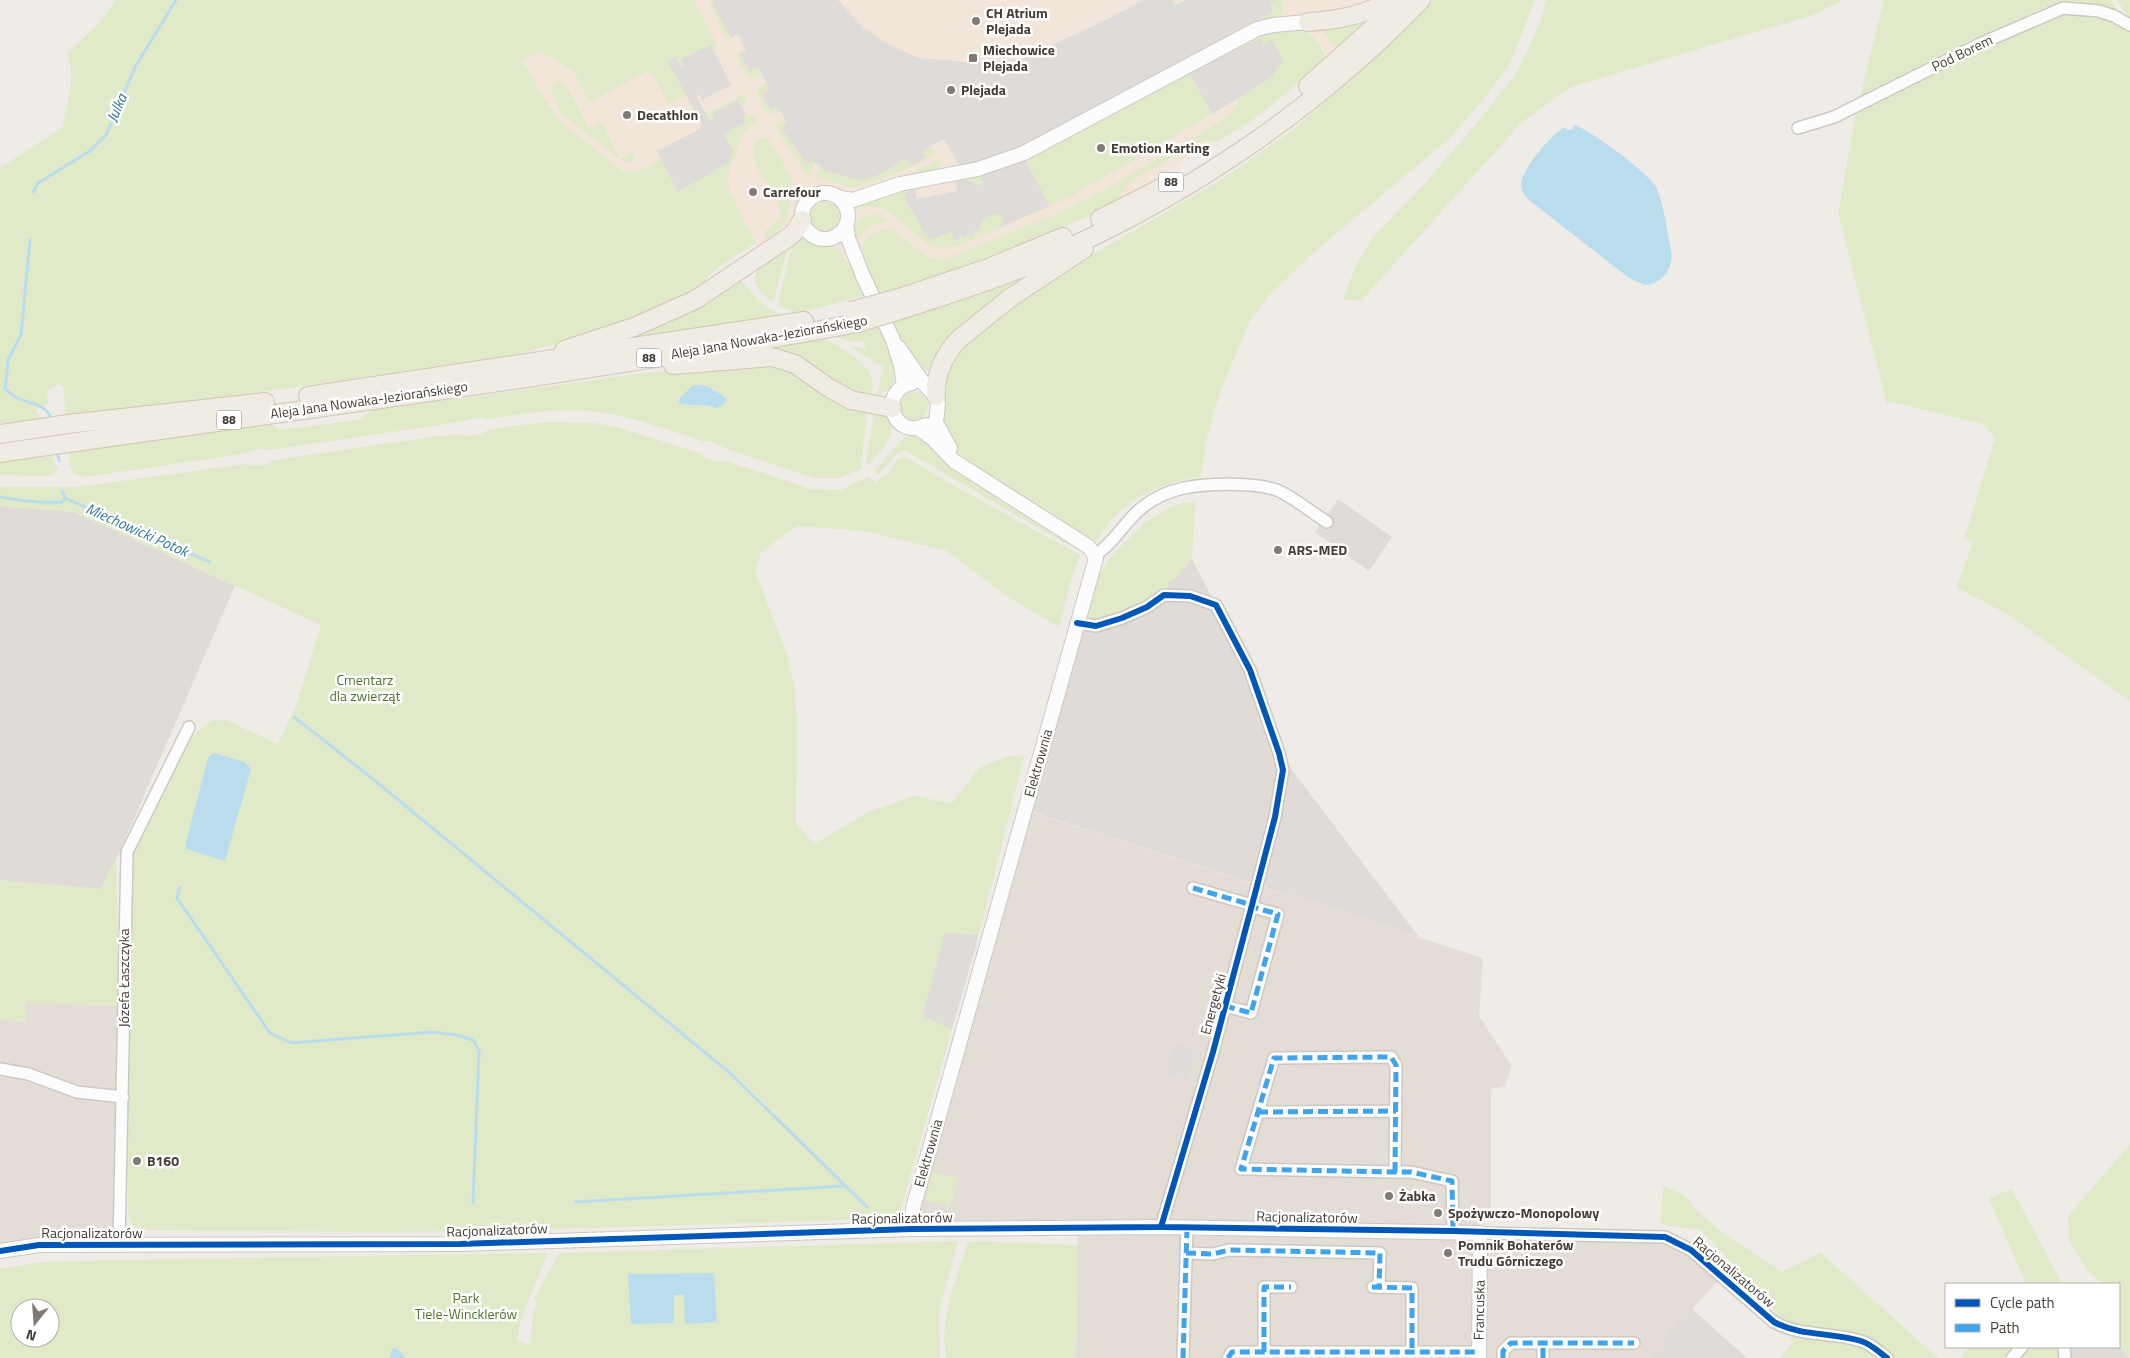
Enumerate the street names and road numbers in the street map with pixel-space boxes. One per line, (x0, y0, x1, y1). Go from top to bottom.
street label: Pod Borem (1928, 29, 1996, 76)
road number: 88 (1158, 172, 1184, 192)
street label: Aleja Jana Nowaka-Jeziorańskiego (669, 309, 869, 364)
road number: 88 (636, 348, 662, 368)
street label: Aleja Jana Nowaka-Jeziorańskiego (269, 375, 469, 424)
road number: 88 (216, 410, 242, 430)
street label: Elektrownia (1018, 726, 1057, 799)
street label: Józefa Łaszczyka (113, 929, 134, 1027)
street label: Energetyki (1194, 971, 1231, 1037)
street label: Elektrownia (908, 1116, 947, 1189)
street label: Racjonalizatorów (1256, 1205, 1358, 1228)
street label: Racjonalizatorów (851, 1206, 953, 1229)
street label: Racjonalizatorów (446, 1217, 548, 1242)
street label: Racjonalizatorów (41, 1222, 143, 1243)
street label: Racjonalizatorów (1689, 1231, 1780, 1312)
street label: Francuska (1467, 1280, 1490, 1340)

